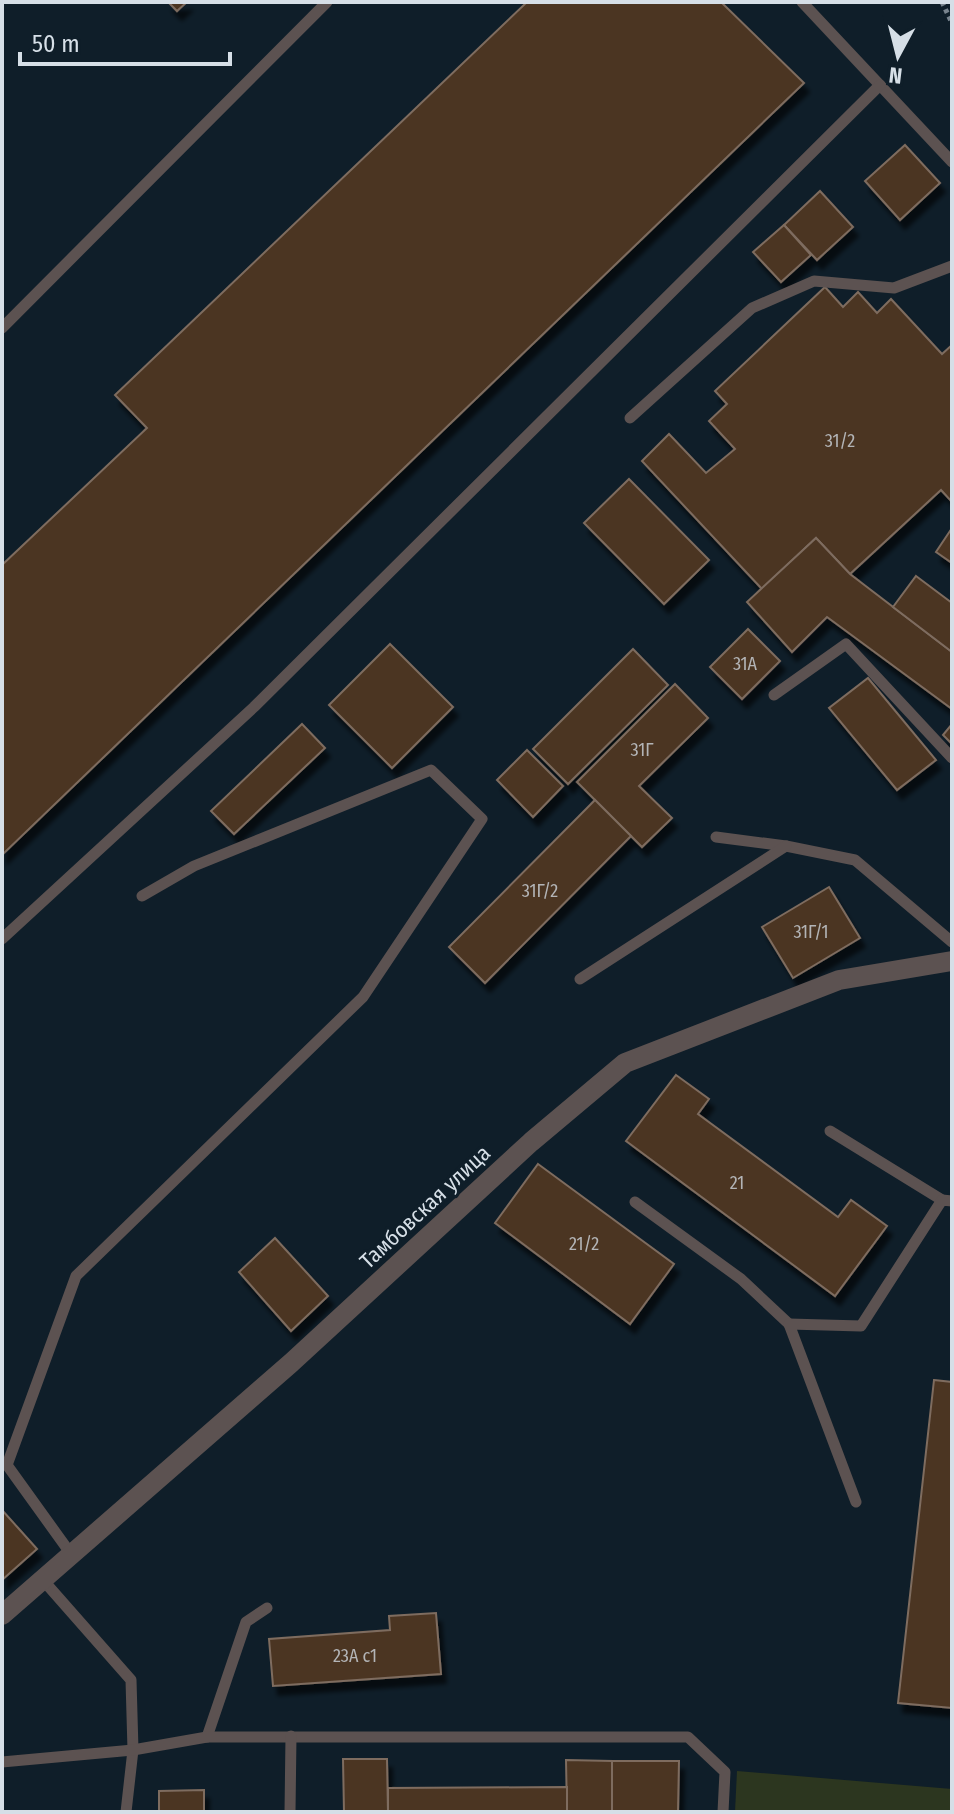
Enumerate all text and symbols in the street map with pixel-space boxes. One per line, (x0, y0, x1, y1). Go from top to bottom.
scale bar (20, 16, 230, 66)
north arrow (858, 16, 938, 96)
text: 50 m (32, 30, 80, 58)
text: N (887, 61, 904, 90)
house number: 31/2 (825, 430, 855, 452)
house number: 31А (733, 653, 758, 675)
house number: 31Г (631, 739, 654, 761)
house number: 31Г/2 (522, 880, 558, 902)
house number: 31Г/1 (793, 921, 829, 943)
street label: Тамбовская улица (354, 1140, 496, 1274)
house number: 21 (730, 1172, 744, 1194)
house number: 21/2 (569, 1233, 599, 1255)
house number: 23А с1 (333, 1645, 377, 1667)

